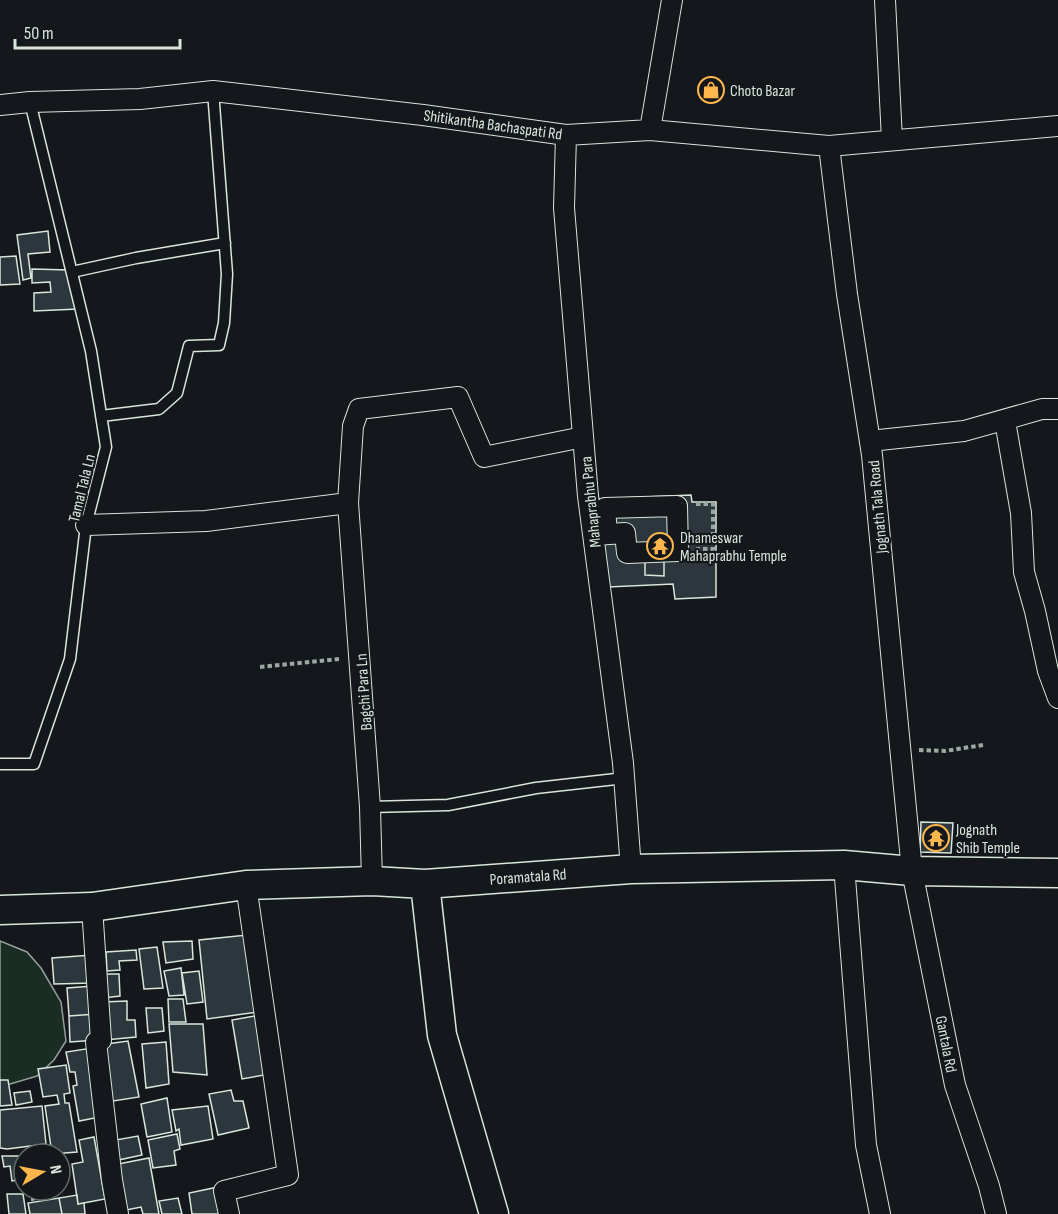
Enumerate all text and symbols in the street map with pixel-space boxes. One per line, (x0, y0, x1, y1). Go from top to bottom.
scale bar (15, 12, 180, 50)
text: 50 m (24, 23, 54, 44)
shop icon: Choto Bazar (696, 75, 726, 105)
place label: Choto Bazar (730, 82, 795, 101)
street label: Shitikantha Bachaspati Rd (422, 106, 563, 145)
street label: Tamal Tala Ln (65, 452, 100, 524)
street label: Mahaprabhu Para (577, 455, 606, 548)
street label: Jognath Tala Road (865, 459, 892, 555)
place label: Dhameswar Mahaprabhu Temple (680, 529, 787, 566)
temple icon: Dhameswar Mahaprabhu Temple (645, 531, 675, 561)
street label: Bagchi Para Ln (352, 653, 377, 731)
place label: Jognath Shib Temple (955, 821, 1020, 858)
temple icon: Jognath Shib Temple (921, 823, 951, 853)
street label: Poramatala Rd (489, 865, 567, 890)
street label: Gantala Rd (931, 1014, 960, 1074)
north arrow (12, 1142, 72, 1202)
text: N (45, 1164, 65, 1176)

